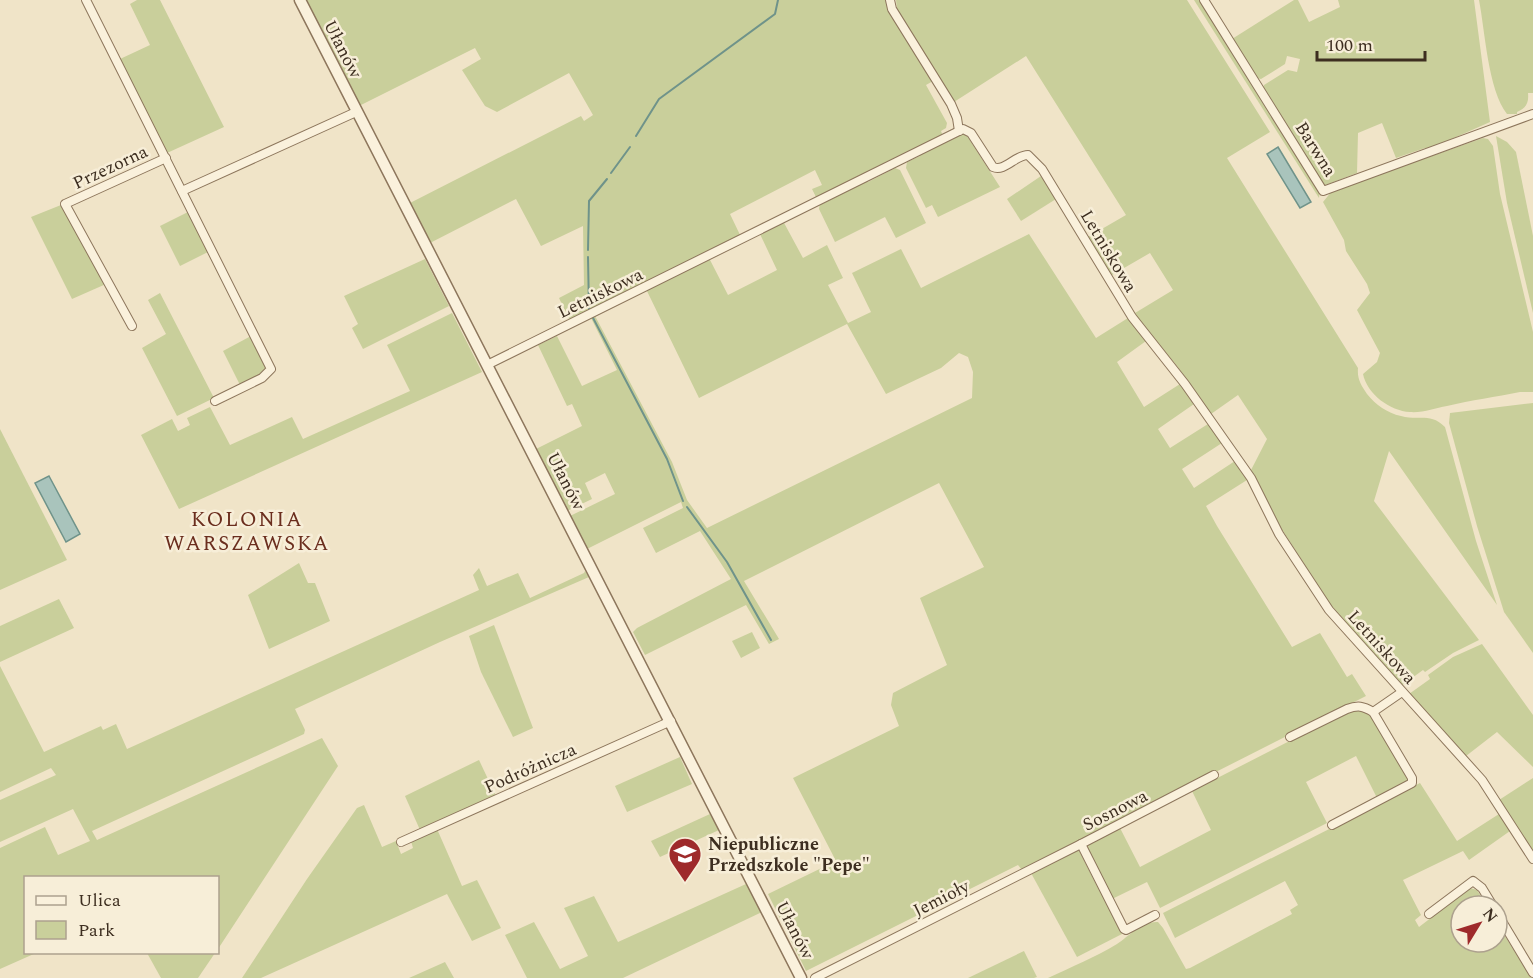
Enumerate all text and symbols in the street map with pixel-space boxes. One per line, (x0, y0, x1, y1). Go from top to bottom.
street label: Ułanów (316, 15, 369, 83)
scale bar (1317, 24, 1425, 62)
text: 100 m (1326, 32, 1373, 59)
street label: Barwna (1288, 116, 1343, 182)
street label: Przezorna (68, 138, 152, 197)
street label: Letniskowa (1073, 205, 1144, 298)
street label: Letniskowa (553, 261, 648, 326)
street label: Ułanów (539, 447, 592, 515)
district label: KOLONIA WARSZAWSKA (164, 504, 330, 560)
street label: Letniskowa (1341, 604, 1423, 691)
street label: Podróżnicza (480, 736, 581, 801)
street label: Sosnowa (1078, 782, 1153, 838)
place label: Niepubliczne Przedszkole "Pepe" (708, 831, 870, 879)
school or university icon: Niepubliczne Przedszkole "Pepe" (667, 836, 703, 883)
street label: Jemioły (908, 872, 975, 924)
legend (24, 876, 219, 954)
text: Ulica (78, 887, 121, 914)
north arrow (1449, 894, 1509, 954)
street label: Ułanów (768, 896, 821, 964)
text: N (1477, 903, 1504, 928)
text: Park (78, 917, 115, 944)

